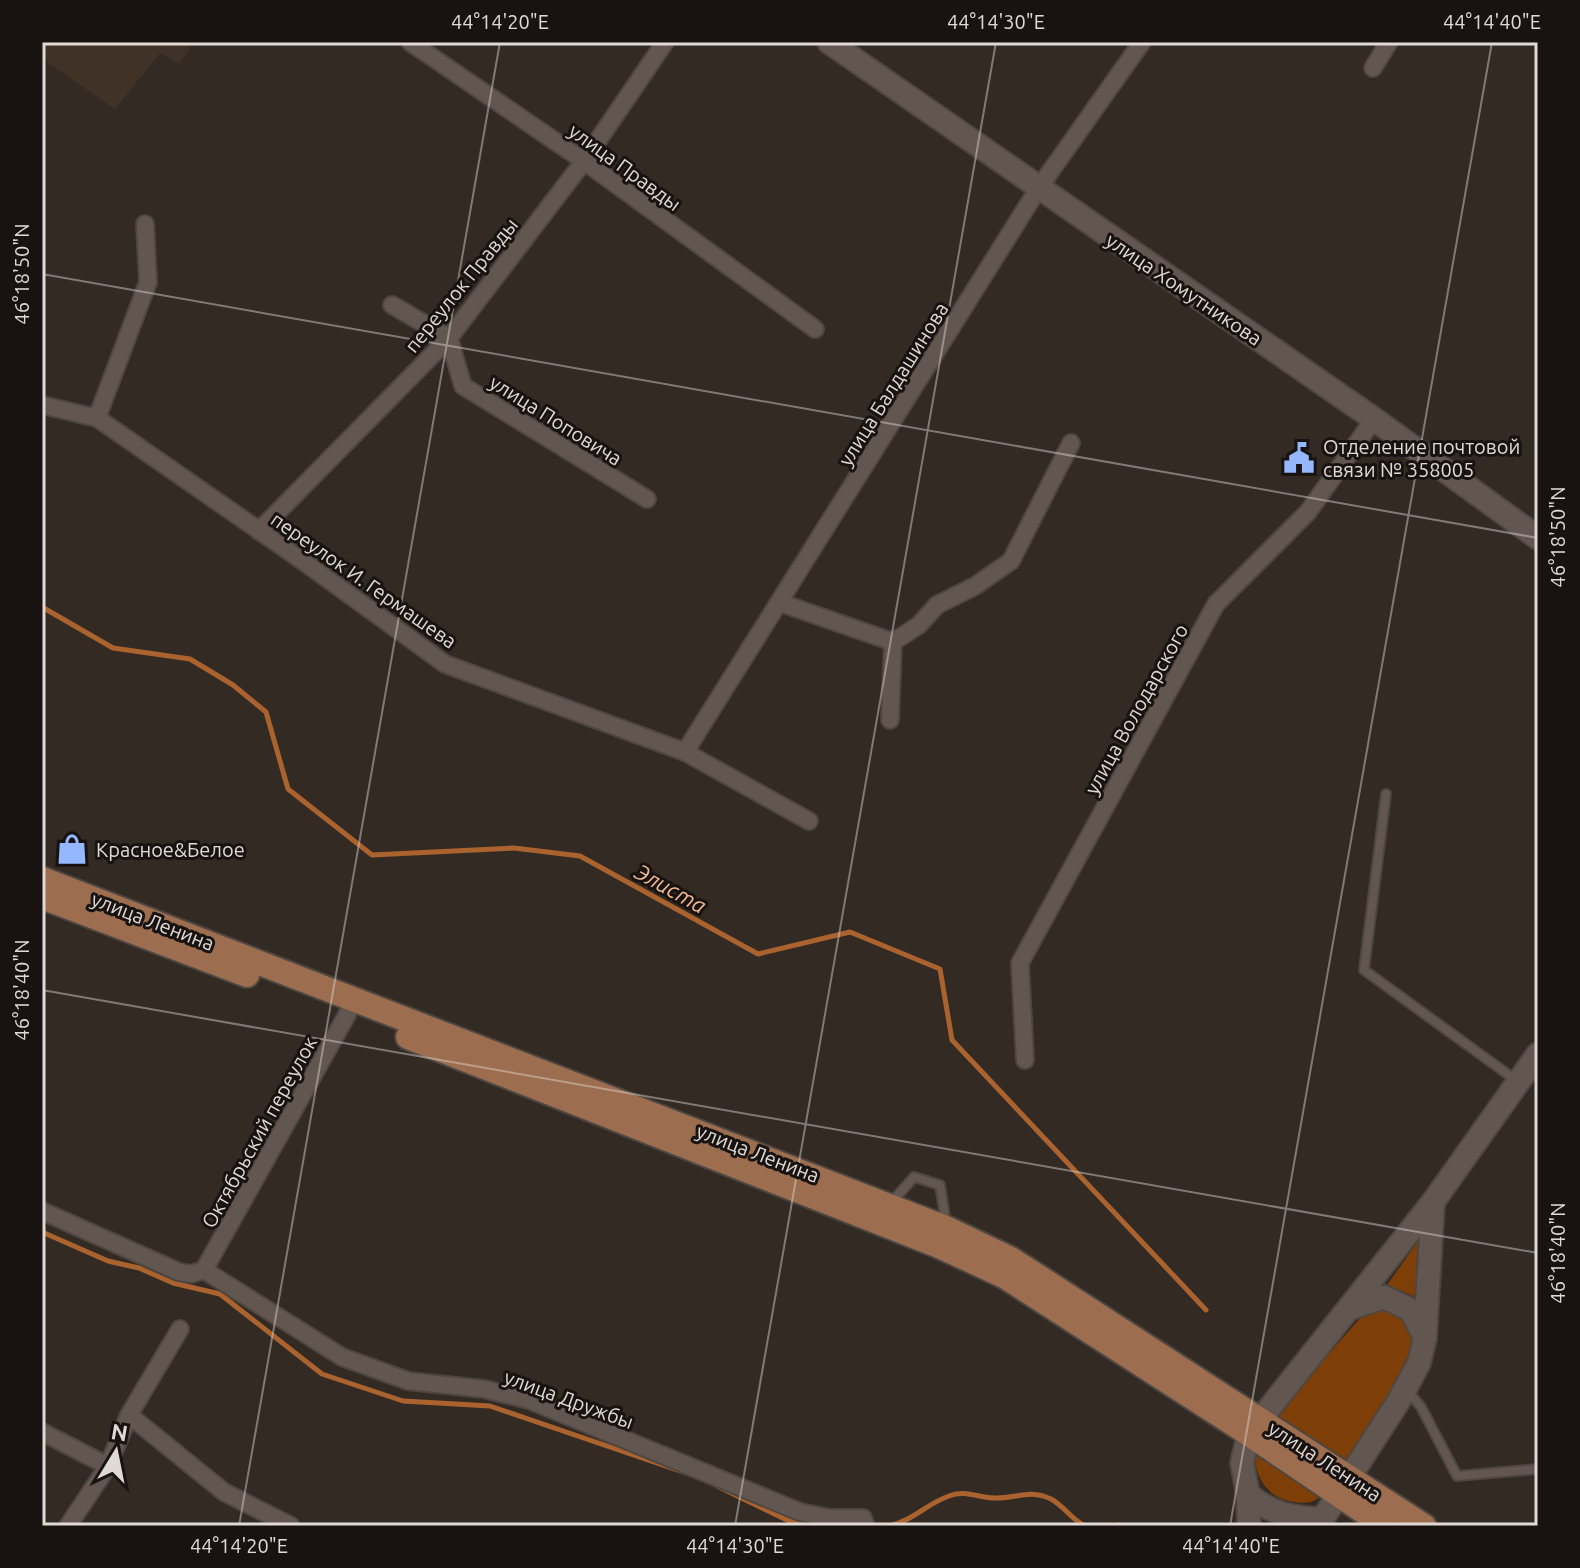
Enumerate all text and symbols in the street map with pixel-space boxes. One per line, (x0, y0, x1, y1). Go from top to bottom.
text: 44°14'20"E (451, 10, 549, 33)
text: 44°14'30"E (947, 10, 1045, 33)
text: 44°14'40"E (1443, 10, 1541, 33)
street label: улица Правды (565, 119, 685, 215)
street label: переулок Правды (400, 213, 522, 357)
text: 46°18'50"N (10, 223, 33, 325)
street label: улица Хомутникова (1102, 228, 1266, 350)
street label: улица Балдашинова (833, 298, 953, 470)
street label: улица Поповича (486, 370, 626, 470)
place label: Отделение почтовой связи № 358005 (1323, 435, 1520, 481)
public building icon: Отделение почтовой связи № 358005 (1282, 441, 1316, 475)
text: 46°18'50"N (1546, 486, 1569, 588)
street label: переулок И. Гермашева (267, 507, 461, 653)
street label: улица Володарского (1080, 620, 1192, 798)
shop icon: Красное&Белое (55, 832, 89, 866)
place label: Красное&Белое (96, 838, 245, 861)
water label: Элиста (630, 858, 711, 918)
street label: улица Ленина (88, 887, 218, 955)
text: 46°18'40"N (10, 939, 33, 1041)
street label: Октябрьский переулок (197, 1032, 321, 1232)
street label: улица Ленина (693, 1119, 823, 1187)
text: 46°18'40"N (1546, 1202, 1569, 1304)
street label: улица Дружбы (501, 1365, 637, 1433)
north arrow (76, 1412, 156, 1492)
street label: улица Ленина (1264, 1416, 1386, 1506)
text: N (109, 1418, 130, 1446)
text: 44°14'20"E (190, 1534, 288, 1557)
text: 44°14'30"E (686, 1534, 784, 1557)
text: 44°14'40"E (1182, 1534, 1280, 1557)

